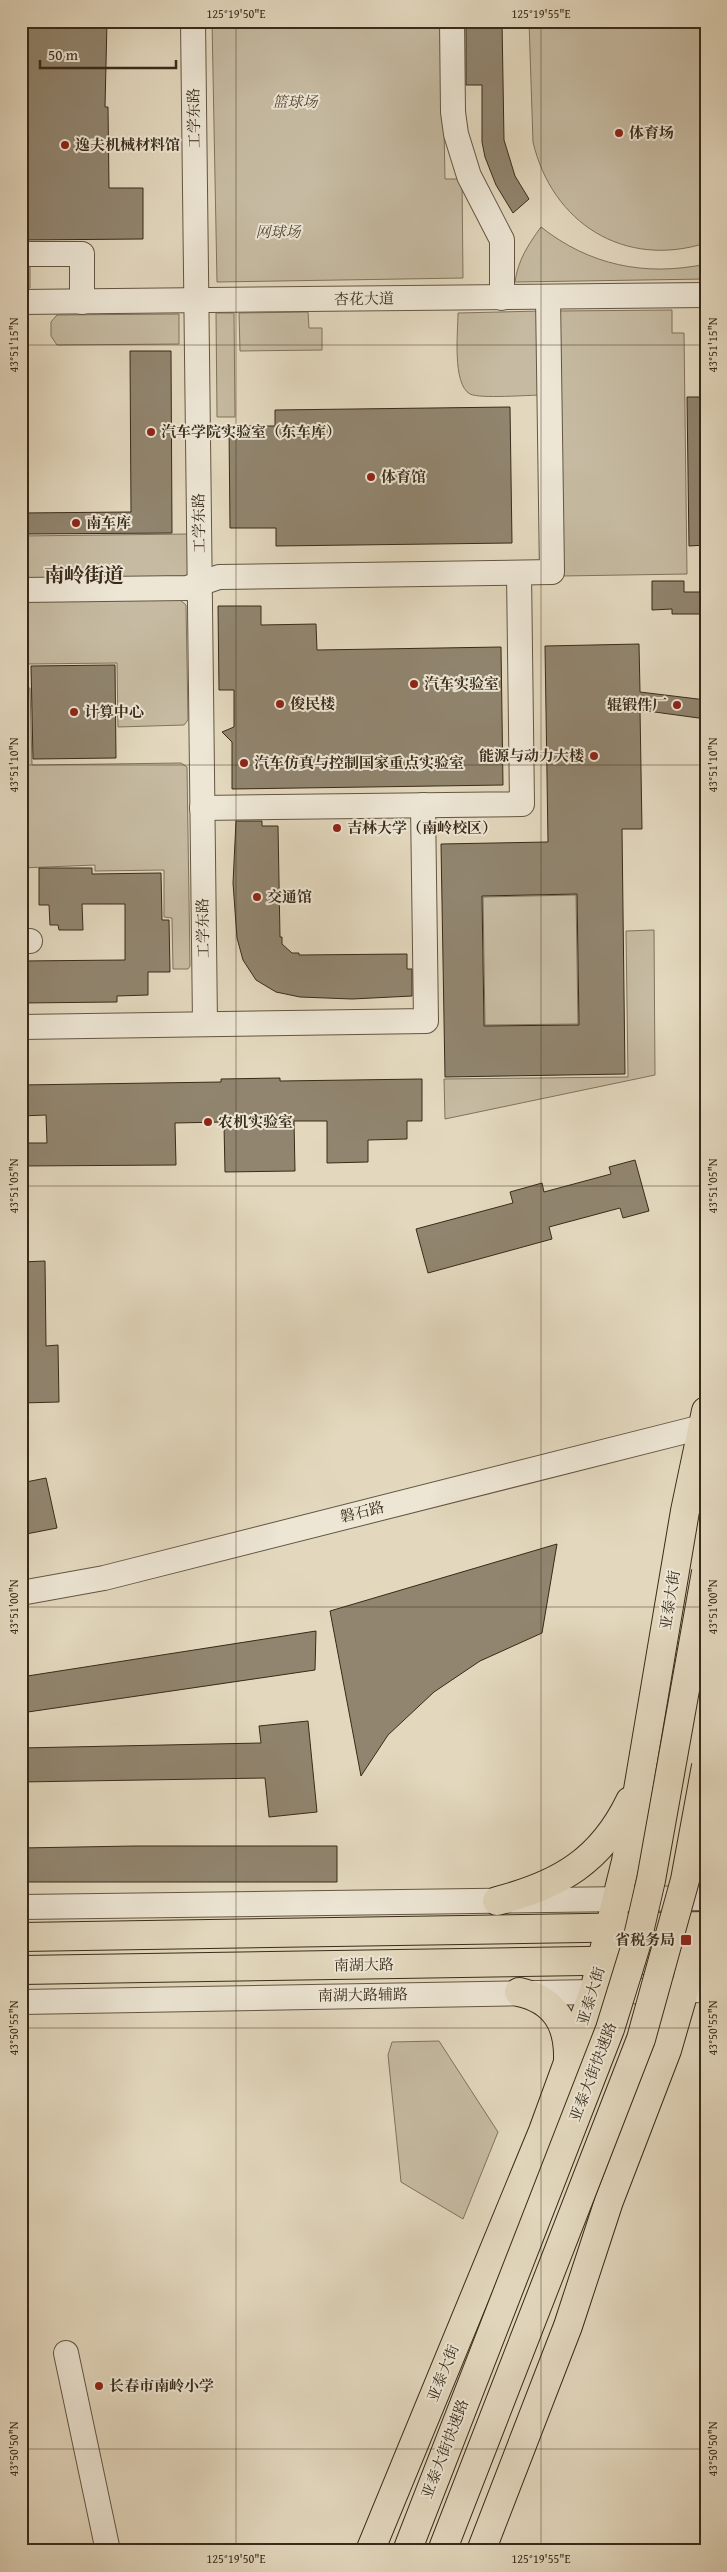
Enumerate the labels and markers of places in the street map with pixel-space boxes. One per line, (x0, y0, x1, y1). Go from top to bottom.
place label: 体育场 (629, 122, 674, 143)
marker: 体育场 (613, 127, 625, 139)
place label: 逸夫机械材料馆 (75, 134, 180, 155)
marker: 逸夫机械材料馆 (59, 139, 71, 151)
place label: 汽车学院实验室（东车库） (161, 421, 341, 442)
marker: 汽车学院实验室（东车库） (145, 426, 157, 438)
place label: 体育馆 (381, 466, 426, 487)
marker: 体育馆 (365, 471, 377, 483)
place label: 南车库 (86, 512, 131, 533)
marker: 南车库 (70, 517, 82, 529)
place label: 汽车实验室 (424, 673, 499, 694)
marker: 汽车实验室 (408, 678, 420, 690)
place label: 俊民楼 (290, 693, 335, 714)
place label: 辊锻件厂 (607, 694, 667, 715)
marker: 俊民楼 (274, 698, 286, 710)
marker: 辊锻件厂 (671, 699, 683, 711)
place label: 计算中心 (84, 701, 144, 722)
marker: 计算中心 (68, 706, 80, 718)
place label: 能源与动力大楼 (479, 745, 584, 766)
marker: 能源与动力大楼 (588, 750, 600, 762)
place label: 汽车仿真与控制国家重点实验室 (254, 752, 464, 773)
marker: 汽车仿真与控制国家重点实验室 (238, 757, 250, 769)
place label: 吉林大学（南岭校区） (347, 817, 497, 838)
marker: 吉林大学（南岭校区） (331, 822, 343, 834)
place label: 交通馆 (267, 886, 312, 907)
marker: 交通馆 (251, 891, 263, 903)
place label: 农机实验室 (218, 1111, 293, 1132)
marker: 农机实验室 (202, 1116, 214, 1128)
place label: 省税务局 (615, 1929, 675, 1950)
marker: 省税务局 (679, 1933, 693, 1947)
place label: 长春市南岭小学 (109, 2375, 214, 2396)
marker: 长春市南岭小学 (93, 2380, 105, 2392)

